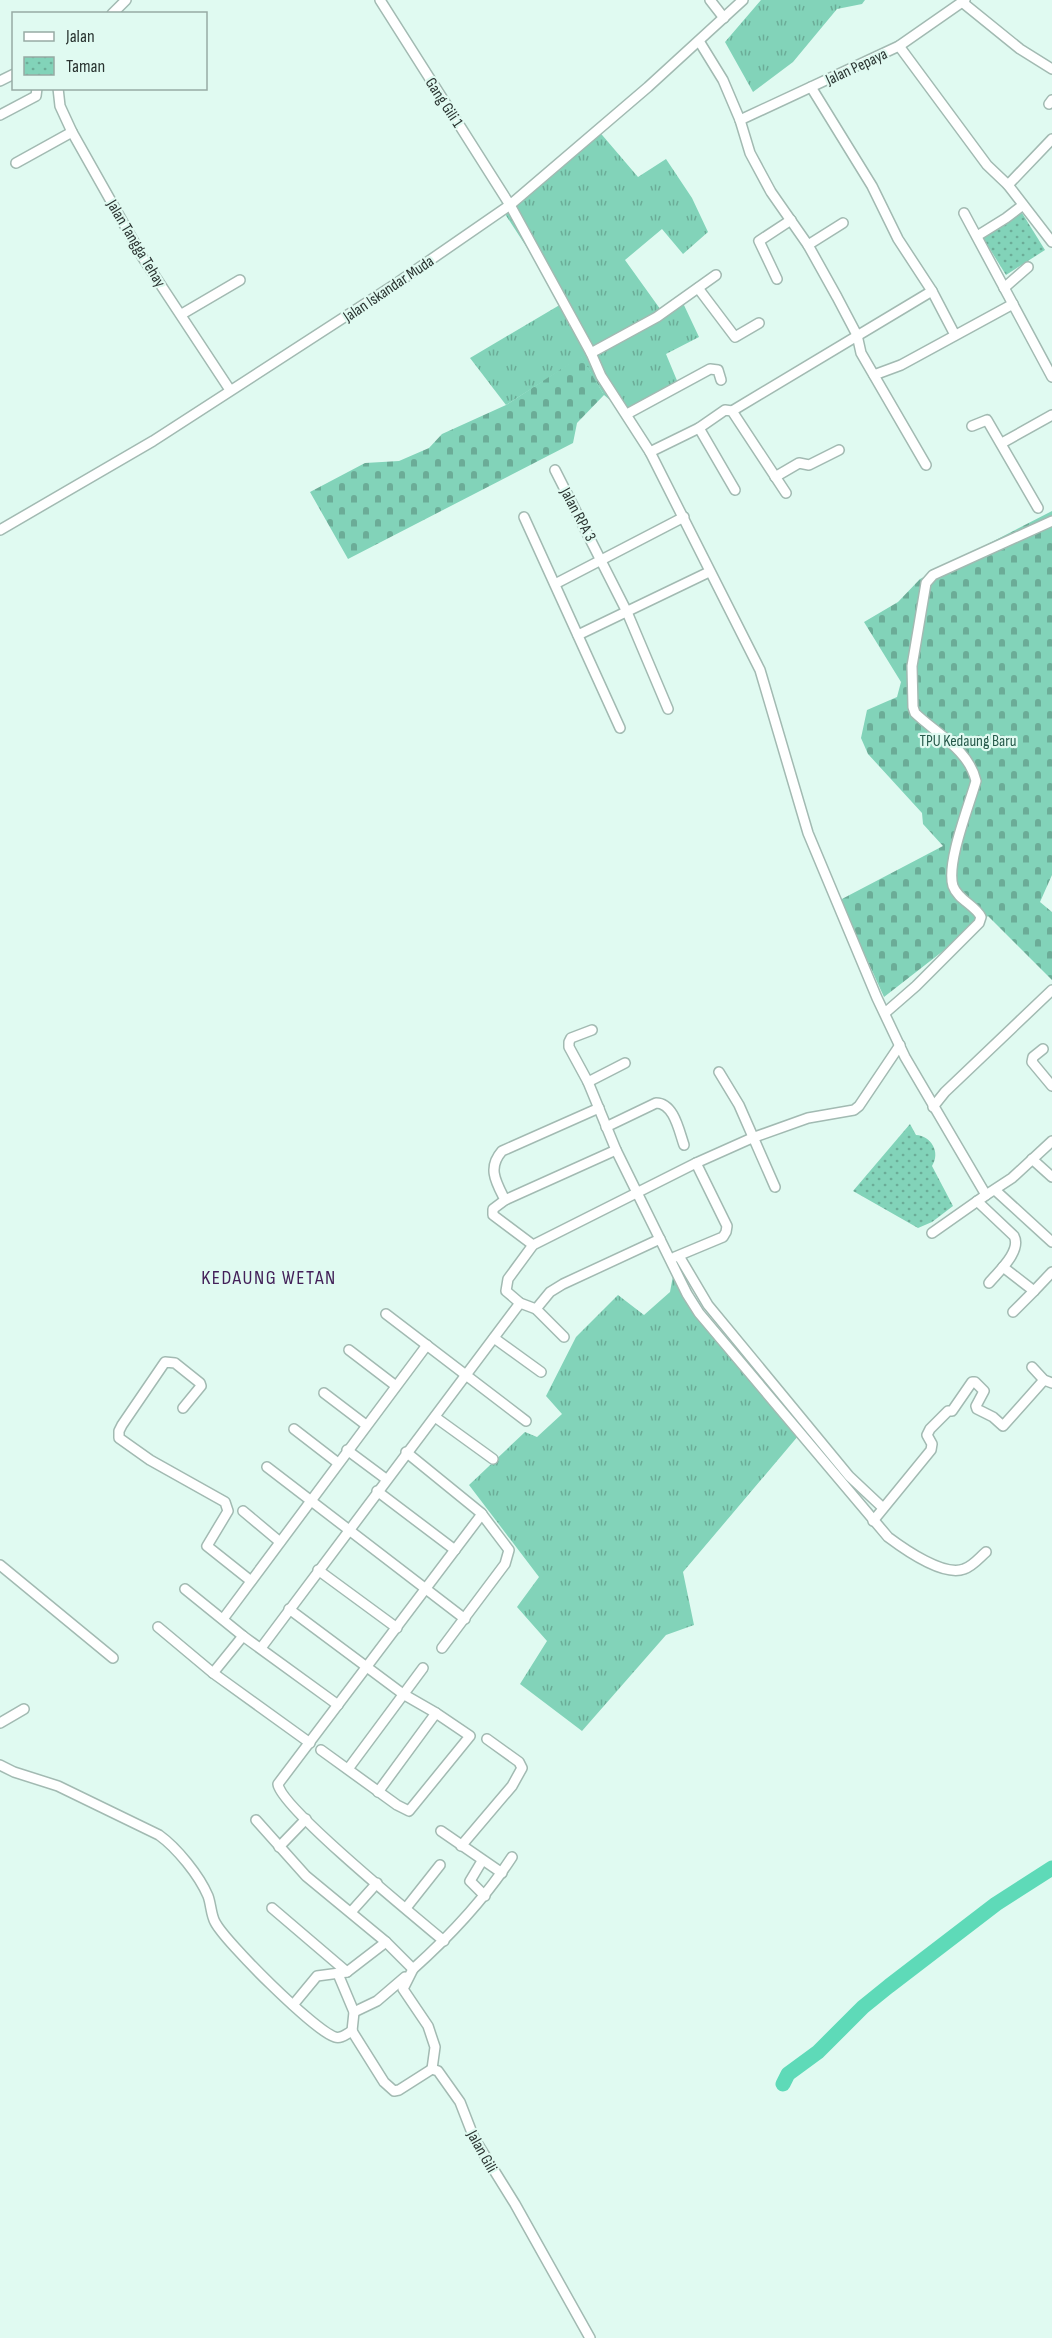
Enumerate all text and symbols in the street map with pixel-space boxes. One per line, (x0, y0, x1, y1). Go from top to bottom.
legend (12, 12, 207, 90)
text: Jalan (65, 26, 95, 47)
street label: Jalan Pepaya (822, 45, 891, 90)
text: Taman (66, 56, 105, 77)
street label: Gang Gili 1 (421, 74, 467, 132)
street label: Jalan Tangga Tehay (102, 196, 169, 291)
street label: Jalan Iskandar Muda (339, 252, 438, 327)
street label: Jalan RPA 3 (555, 484, 600, 545)
park label: TPU Kedaung Baru (919, 732, 1017, 751)
district label: KEDAUNG WETAN (201, 1266, 337, 1290)
street label: Jalan Gili (462, 2126, 501, 2176)

